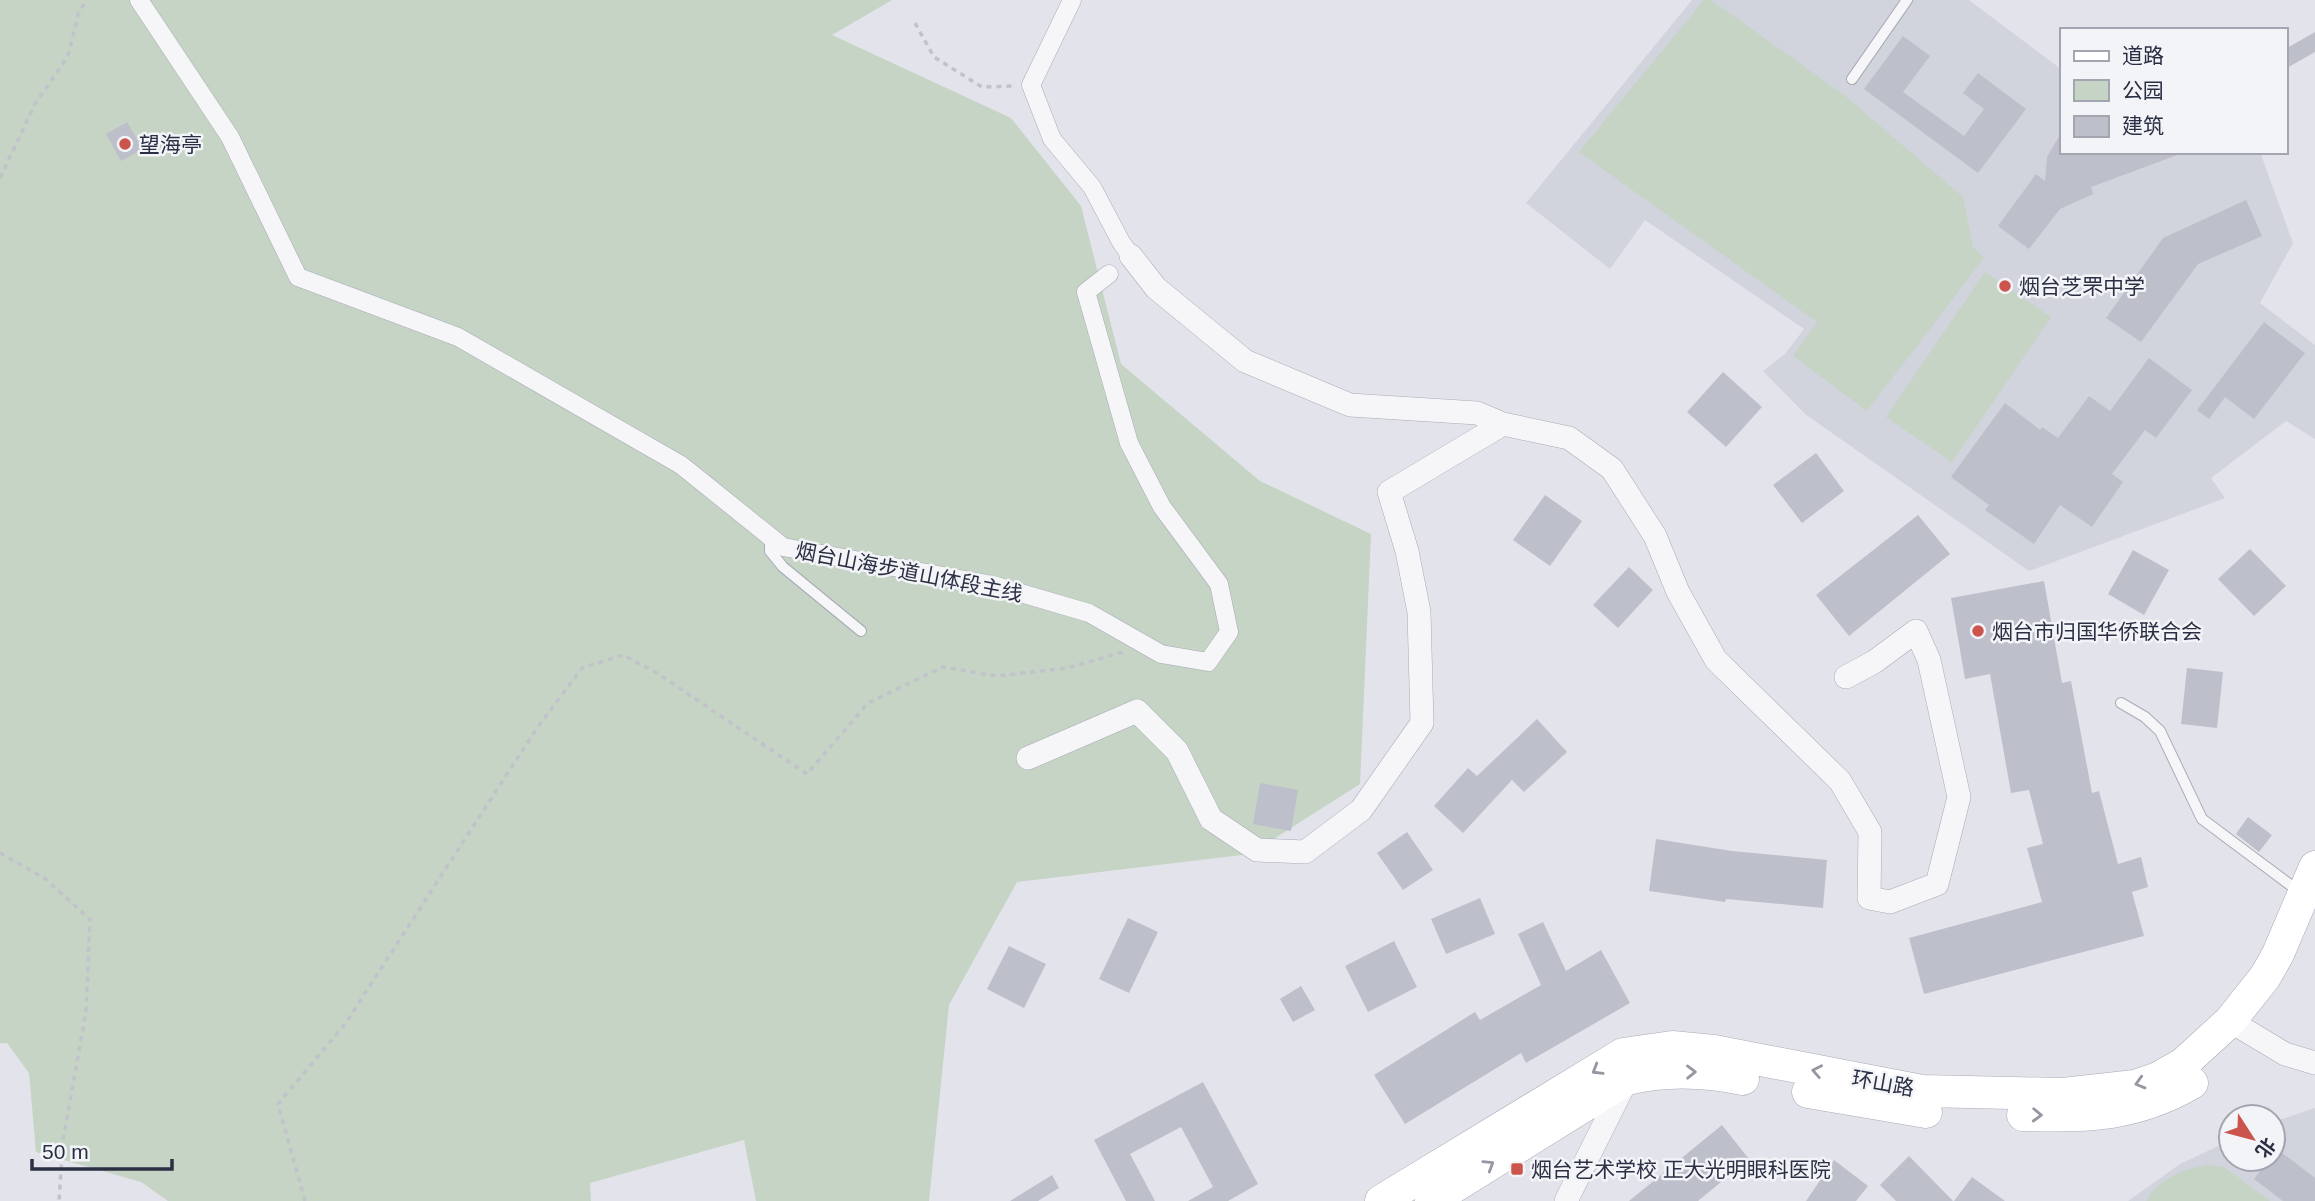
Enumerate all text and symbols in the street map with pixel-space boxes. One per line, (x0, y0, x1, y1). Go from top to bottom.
legend (2060, 28, 2287, 154)
text: 道路 (2122, 44, 2164, 67)
text: 公园 (2122, 79, 2164, 102)
text: 建筑 (2122, 114, 2164, 137)
place label: 望海亭 (139, 133, 202, 156)
marker: 望海亭 (117, 136, 133, 152)
place label: 烟台芝罘中学 (2019, 275, 2145, 298)
marker: 烟台芝罘中学 (1997, 278, 2013, 294)
street label: 烟台山海步道山体段主线 (793, 539, 1025, 605)
place label: 烟台市归国华侨联合会 (1992, 620, 2202, 643)
marker: 烟台市归国华侨联合会 (1970, 623, 1986, 639)
one-way arrow (1592, 1061, 1605, 1074)
one-way arrow (1686, 1064, 1697, 1080)
one-way arrow (1812, 1065, 1824, 1080)
street label: 环山路 (1850, 1066, 1916, 1100)
one-way arrow (2134, 1075, 2146, 1090)
north arrow (2217, 1103, 2287, 1173)
one-way arrow (2033, 1107, 2043, 1123)
scale bar (32, 1128, 172, 1172)
text: 北 (2251, 1134, 2279, 1162)
text: 50 m (42, 1140, 89, 1163)
place label: 烟台艺术学校 正大光明眼科医院 (1531, 1158, 1831, 1181)
one-way arrow (1481, 1160, 1494, 1173)
marker: 烟台艺术学校 正大光明眼科医院 (1509, 1161, 1525, 1177)

